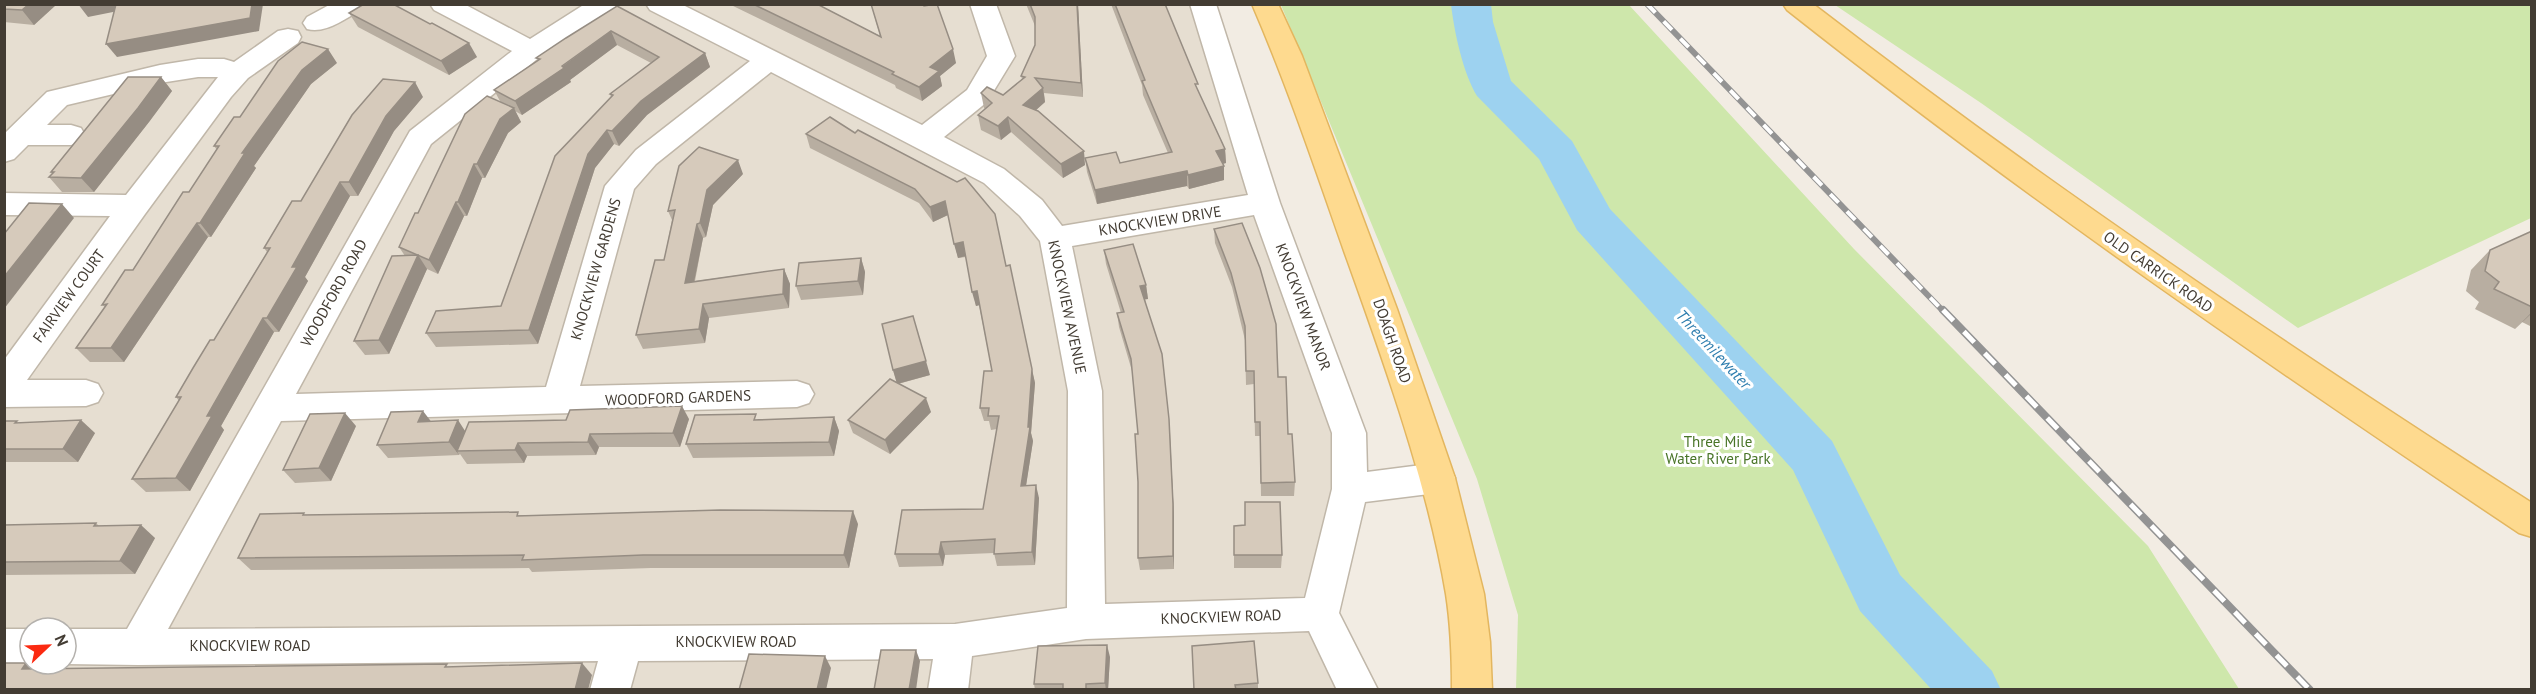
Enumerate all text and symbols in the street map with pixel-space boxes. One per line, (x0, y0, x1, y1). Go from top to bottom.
street label: KNOCKVIEW GARDENS (566, 196, 625, 342)
street label: KNOCKVIEW DRIVE (1097, 201, 1223, 240)
street label: OLD CARRICK ROAD (2100, 227, 2217, 316)
street label: WOODFORD ROAD (296, 236, 371, 350)
street label: KNOCKVIEW AVENUE (1044, 238, 1091, 376)
street label: KNOCKVIEW MANOR (1272, 241, 1335, 373)
street label: FAIRVIEW COURT (28, 245, 109, 346)
street label: DOAGH ROAD (1369, 296, 1416, 386)
water label: Threemilewater (1672, 305, 1757, 394)
street label: WOODFORD GARDENS (605, 385, 751, 410)
park label: Three Mile Water River Park (1665, 432, 1771, 468)
street label: KNOCKVIEW ROAD (1160, 605, 1282, 628)
north arrow (18, 616, 78, 676)
text: N (51, 631, 73, 649)
street label: KNOCKVIEW ROAD (676, 632, 796, 651)
street label: KNOCKVIEW ROAD (190, 636, 310, 655)

